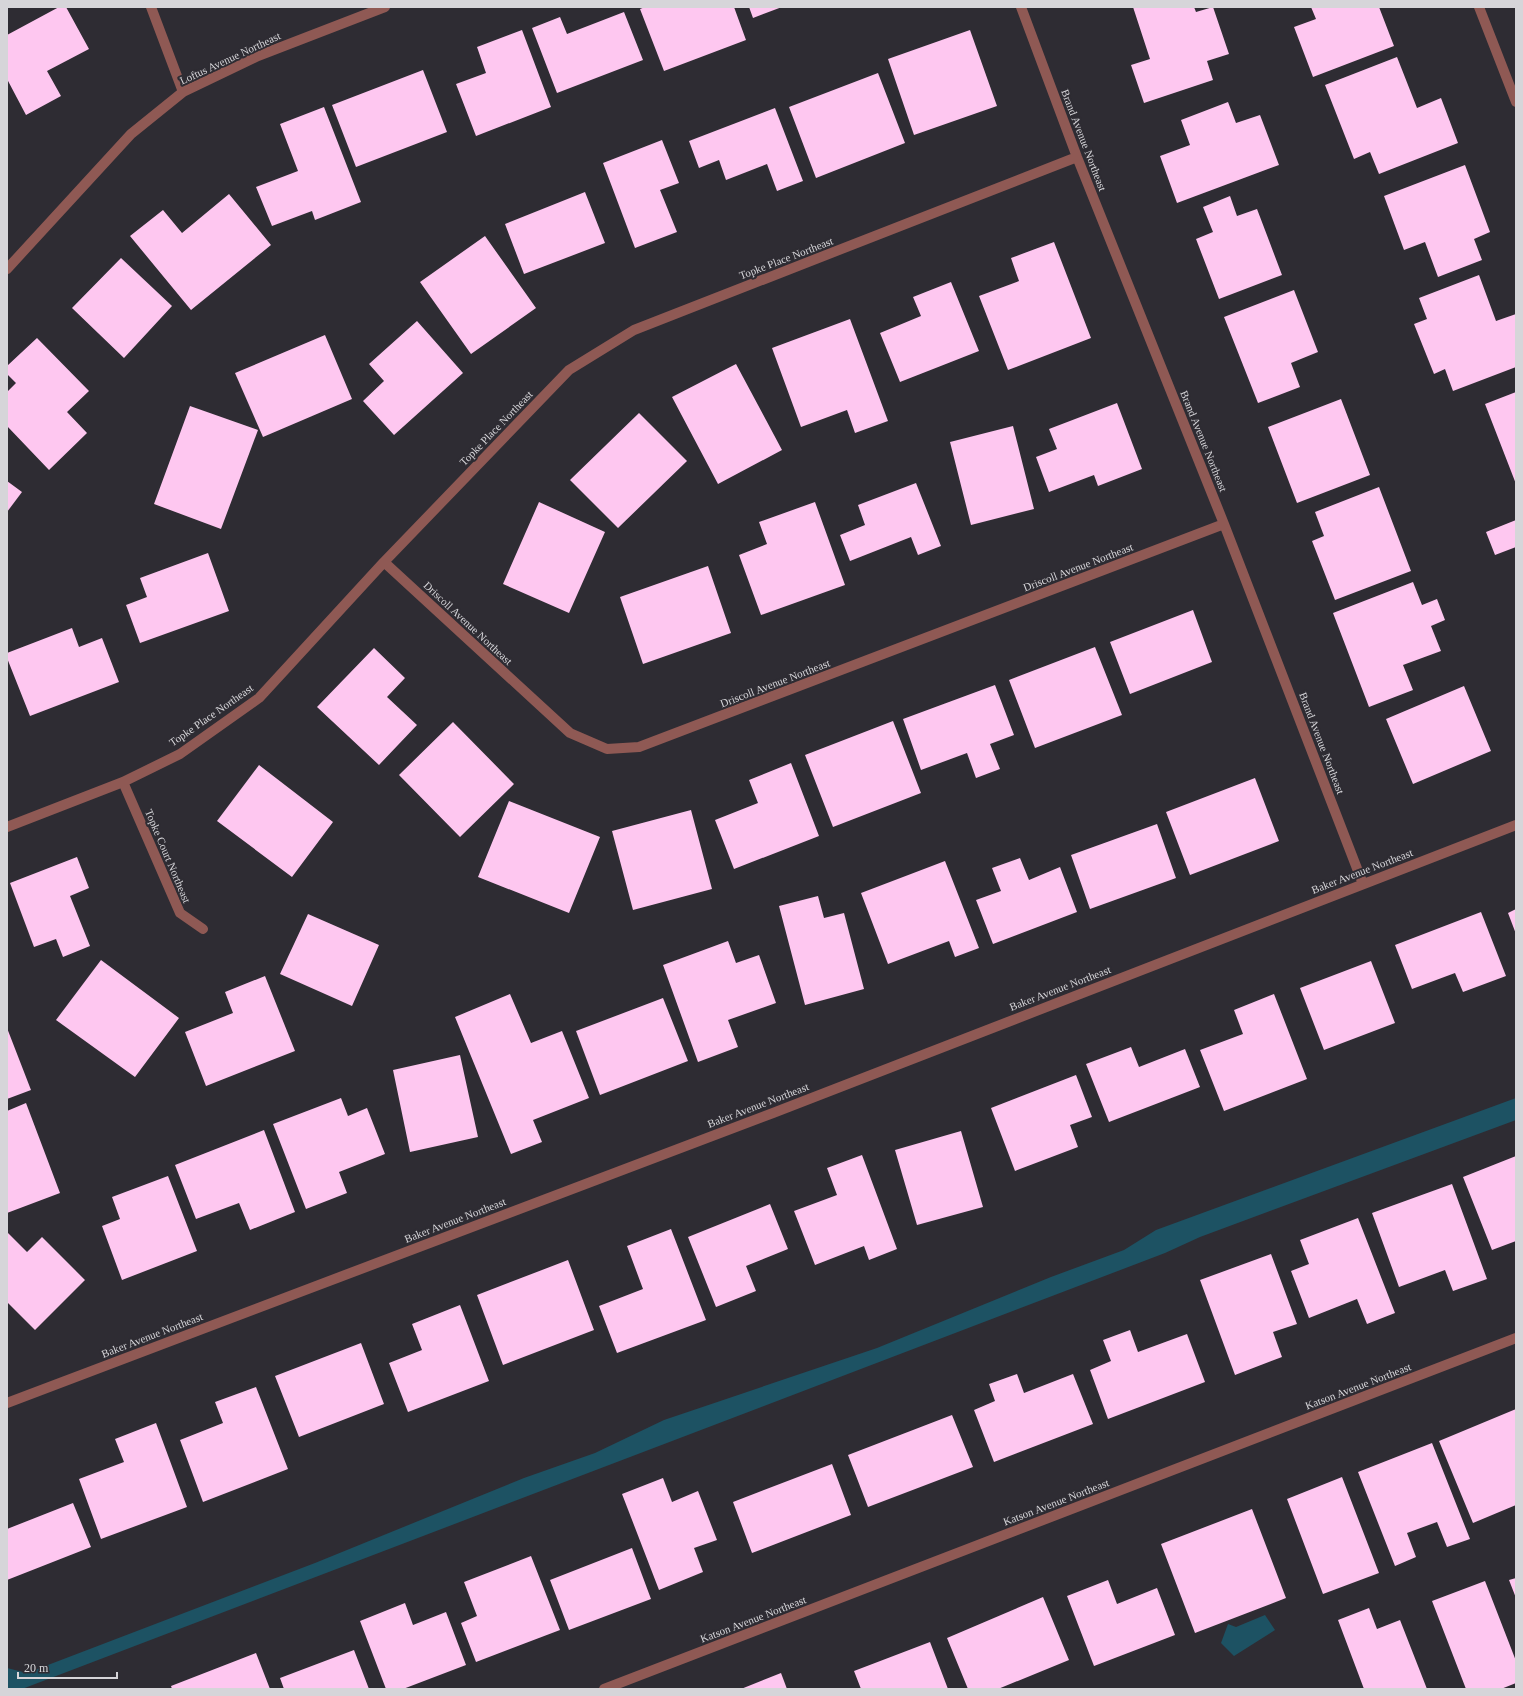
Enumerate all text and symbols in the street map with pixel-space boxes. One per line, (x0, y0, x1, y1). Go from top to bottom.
street label: Loftus Avenue Northeast (178, 29, 282, 87)
street label: Brand Avenue Northeast (1059, 87, 1109, 193)
street label: Topke Place Northeast (737, 235, 835, 281)
street label: Topke Place Northeast (457, 388, 535, 468)
street label: Brand Avenue Northeast (1178, 389, 1230, 493)
street label: Driscoll Avenue Northeast (1021, 541, 1135, 593)
street label: Driscoll Avenue Northeast (421, 579, 515, 667)
street label: Driscoll Avenue Northeast (718, 657, 832, 709)
street label: Topke Place Northeast (167, 682, 255, 748)
street label: Brand Avenue Northeast (1297, 690, 1347, 796)
street label: Topke Court Northeast (143, 807, 193, 905)
street label: Baker Avenue Northeast (1310, 846, 1414, 896)
street label: Baker Avenue Northeast (1008, 963, 1112, 1013)
street label: Baker Avenue Northeast (706, 1080, 810, 1130)
street label: Baker Avenue Northeast (403, 1195, 507, 1245)
street label: Baker Avenue Northeast (100, 1310, 204, 1360)
street label: Katson Avenue Northeast (1303, 1360, 1413, 1412)
street label: Katson Avenue Northeast (1001, 1476, 1111, 1528)
street label: Katson Avenue Northeast (698, 1593, 808, 1645)
scale bar (18, 1654, 117, 1680)
text: 20 m (24, 1661, 49, 1675)

